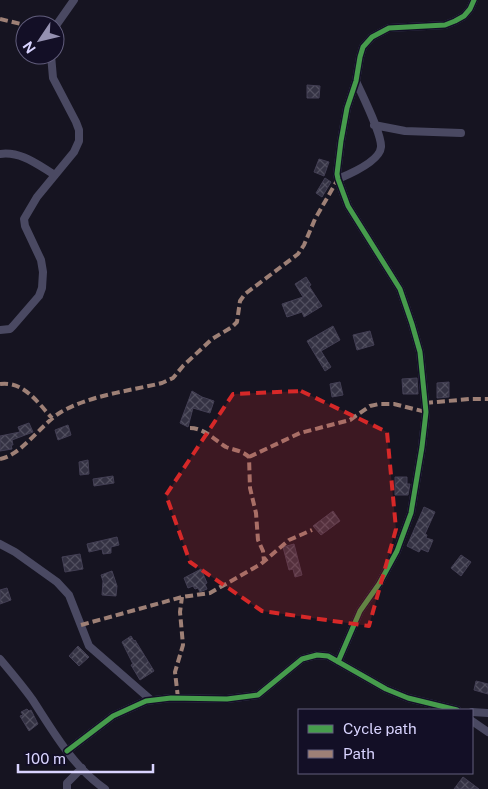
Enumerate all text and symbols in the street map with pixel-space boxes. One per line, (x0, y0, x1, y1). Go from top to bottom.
north arrow (15, 15, 65, 65)
text: N (20, 38, 39, 57)
legend (298, 709, 473, 774)
text: Cycle path (343, 720, 417, 737)
scale bar (18, 742, 152, 774)
text: Path (343, 745, 375, 762)
text: 100 m (25, 750, 66, 767)

